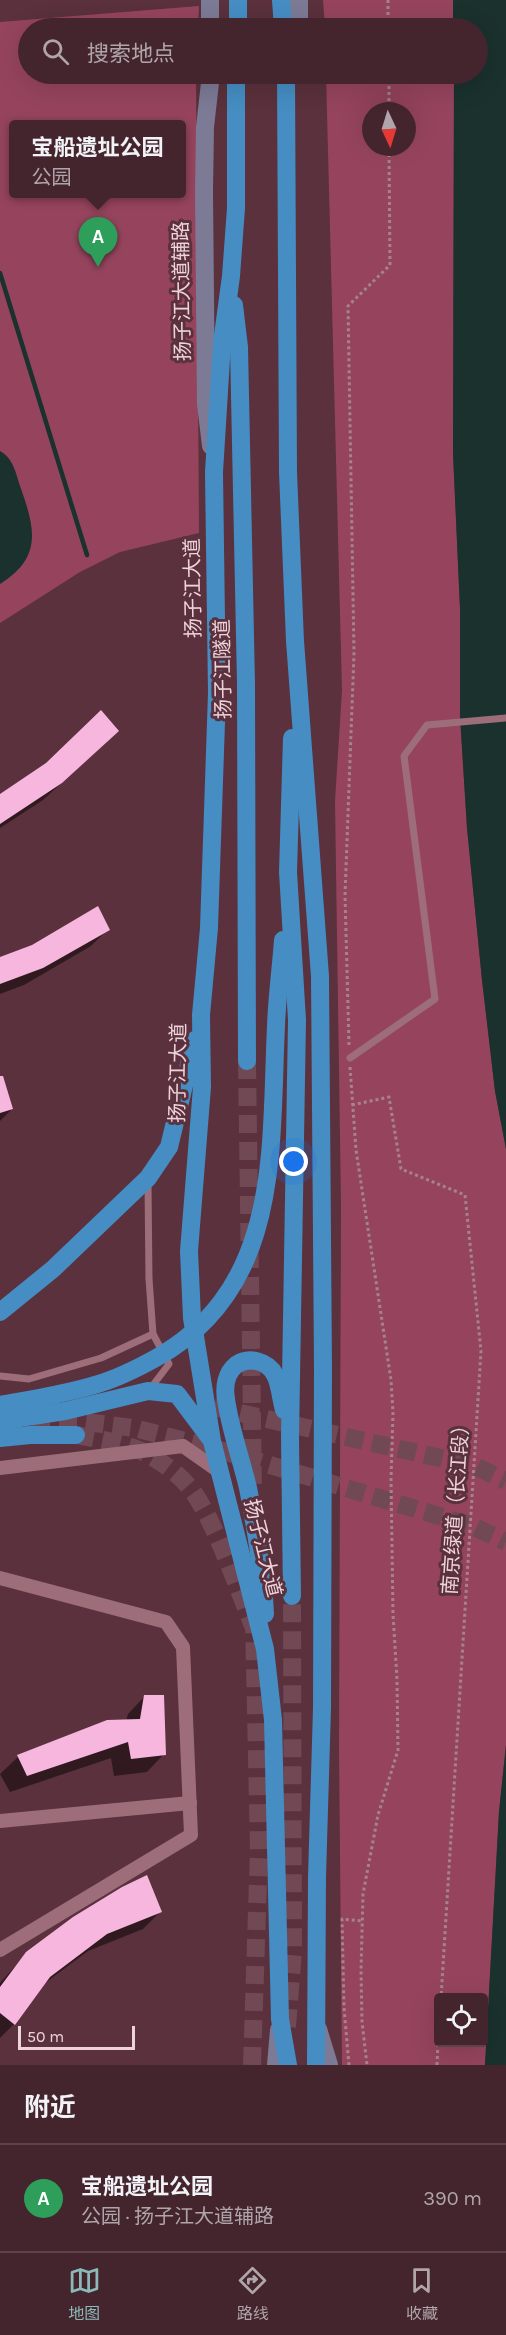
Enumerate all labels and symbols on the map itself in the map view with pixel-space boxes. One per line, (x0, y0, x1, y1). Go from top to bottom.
north arrow (362, 102, 416, 156)
pin: A (78, 218, 118, 267)
street label: 扬子江大道辅路 (169, 221, 195, 361)
street label: 扬子江大道 (181, 538, 205, 638)
street label: 扬子江隧道 (211, 619, 235, 719)
street label: 扬子江大道 (166, 1023, 190, 1123)
your location (279, 1147, 308, 1176)
street label: 南京绿道（长江段） (438, 1414, 474, 1596)
street label: 扬子江大道 (240, 1497, 286, 1599)
scale bar (18, 2023, 135, 2050)

